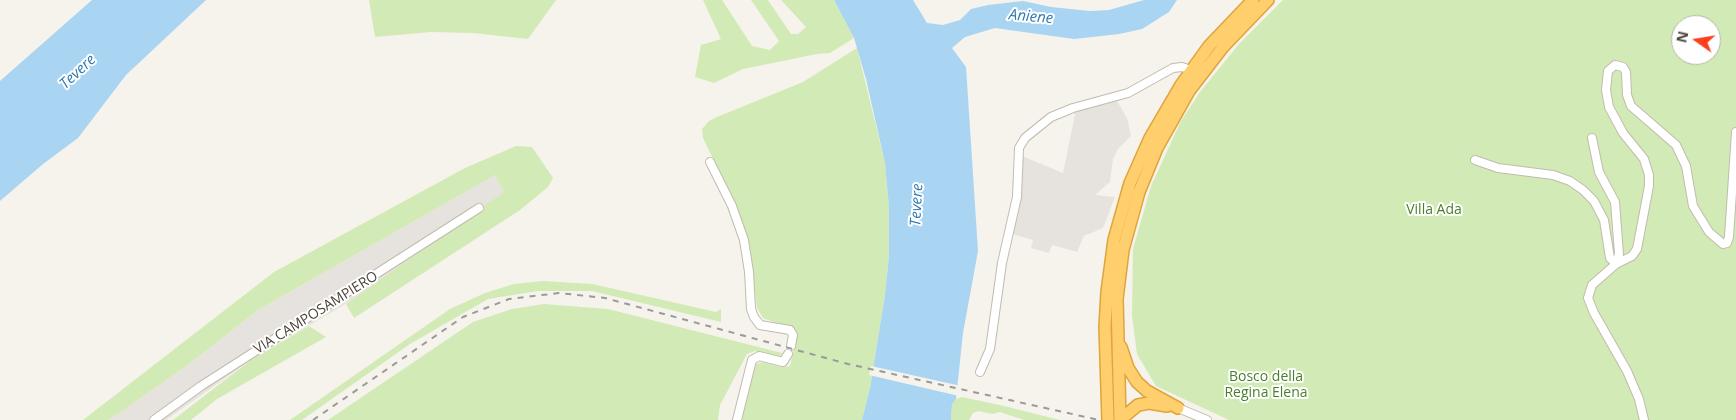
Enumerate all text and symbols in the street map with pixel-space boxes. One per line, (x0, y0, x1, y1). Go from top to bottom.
water label: Aniene (1008, 6, 1054, 28)
north arrow (1671, 15, 1721, 65)
text: N (1671, 29, 1692, 44)
water label: Tevere (56, 51, 100, 93)
water label: Tevere (907, 183, 927, 227)
park label: Villa Ada (1406, 202, 1462, 218)
street label: VIA CAMPOSAMPIERO (251, 268, 381, 358)
park label: Bosco della Regina Elena (1224, 369, 1308, 402)

